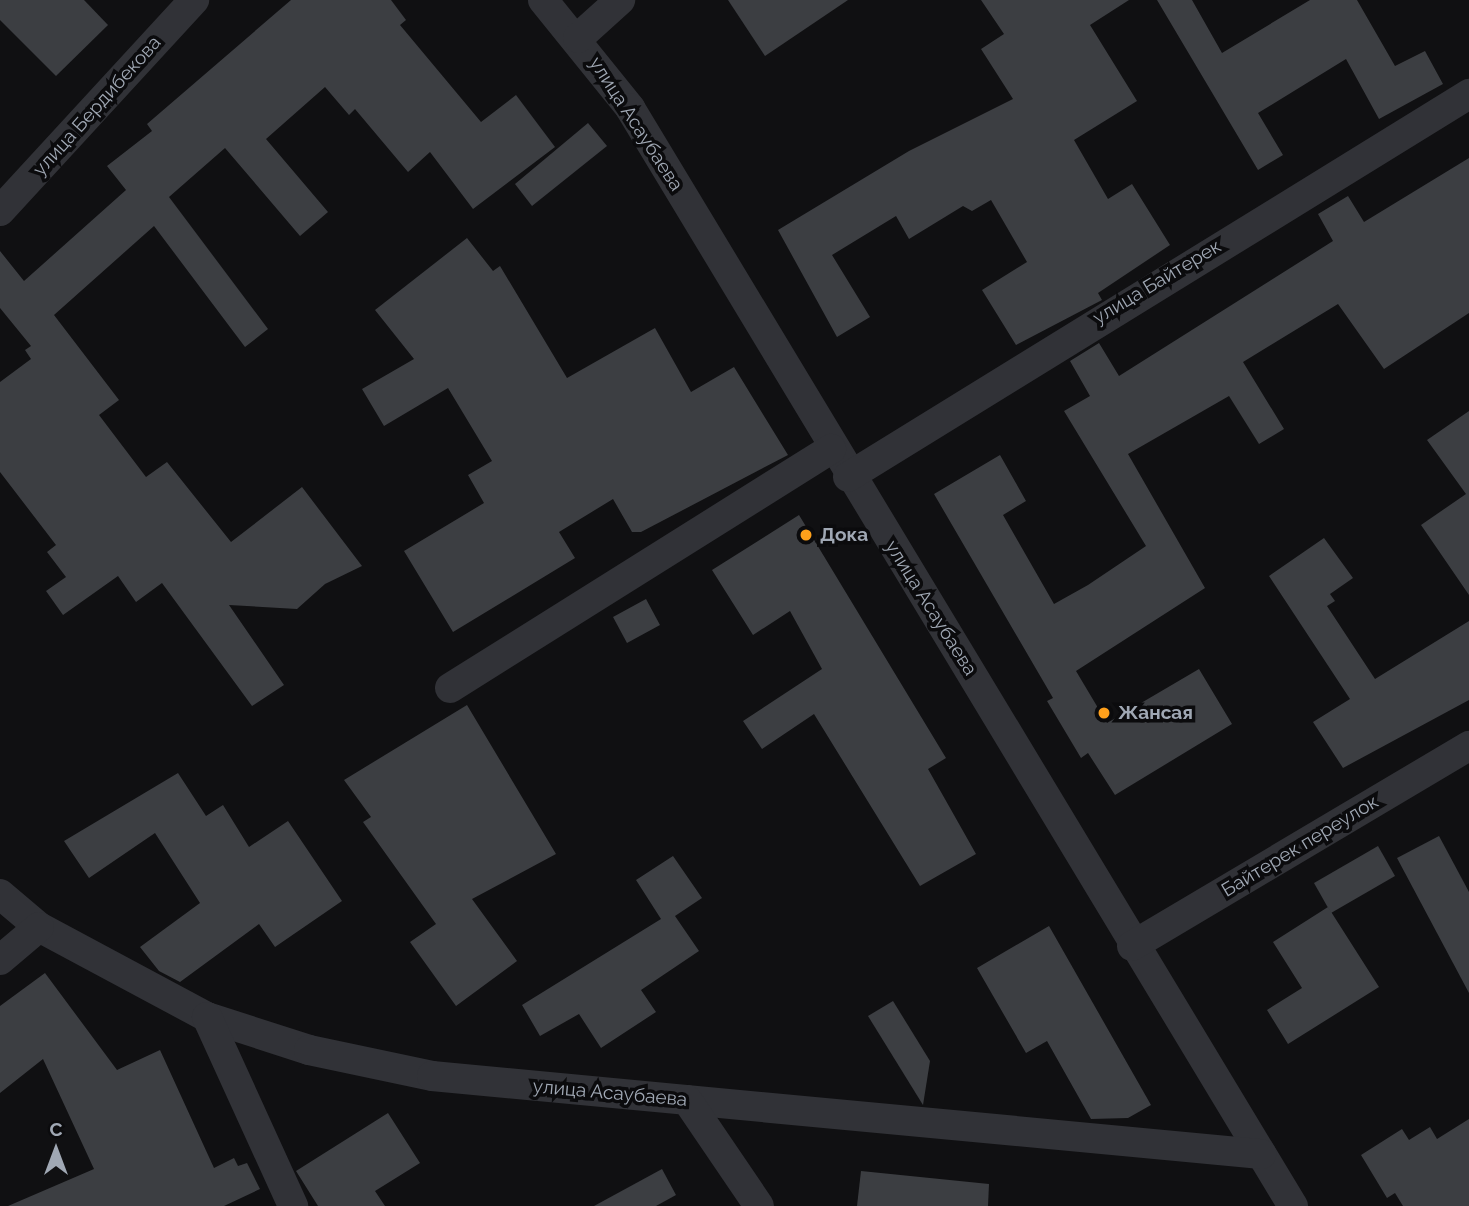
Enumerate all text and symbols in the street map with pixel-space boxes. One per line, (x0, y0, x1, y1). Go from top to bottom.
street label: улица Бердибекова (28, 31, 166, 181)
street label: улица Асаубаева (584, 53, 688, 195)
street label: улица Байтерек (1089, 235, 1225, 329)
place label: Дока (820, 524, 868, 546)
marker: Дока (798, 527, 814, 543)
street label: улица Асаубаева (880, 536, 982, 680)
place label: Жансая (1118, 702, 1193, 724)
marker: Жансая (1096, 705, 1112, 721)
street label: Байтерек переулок (1218, 790, 1382, 902)
street label: улица Асаубаева (532, 1075, 688, 1111)
north arrow (21, 1115, 91, 1185)
text: С (49, 1118, 63, 1140)

